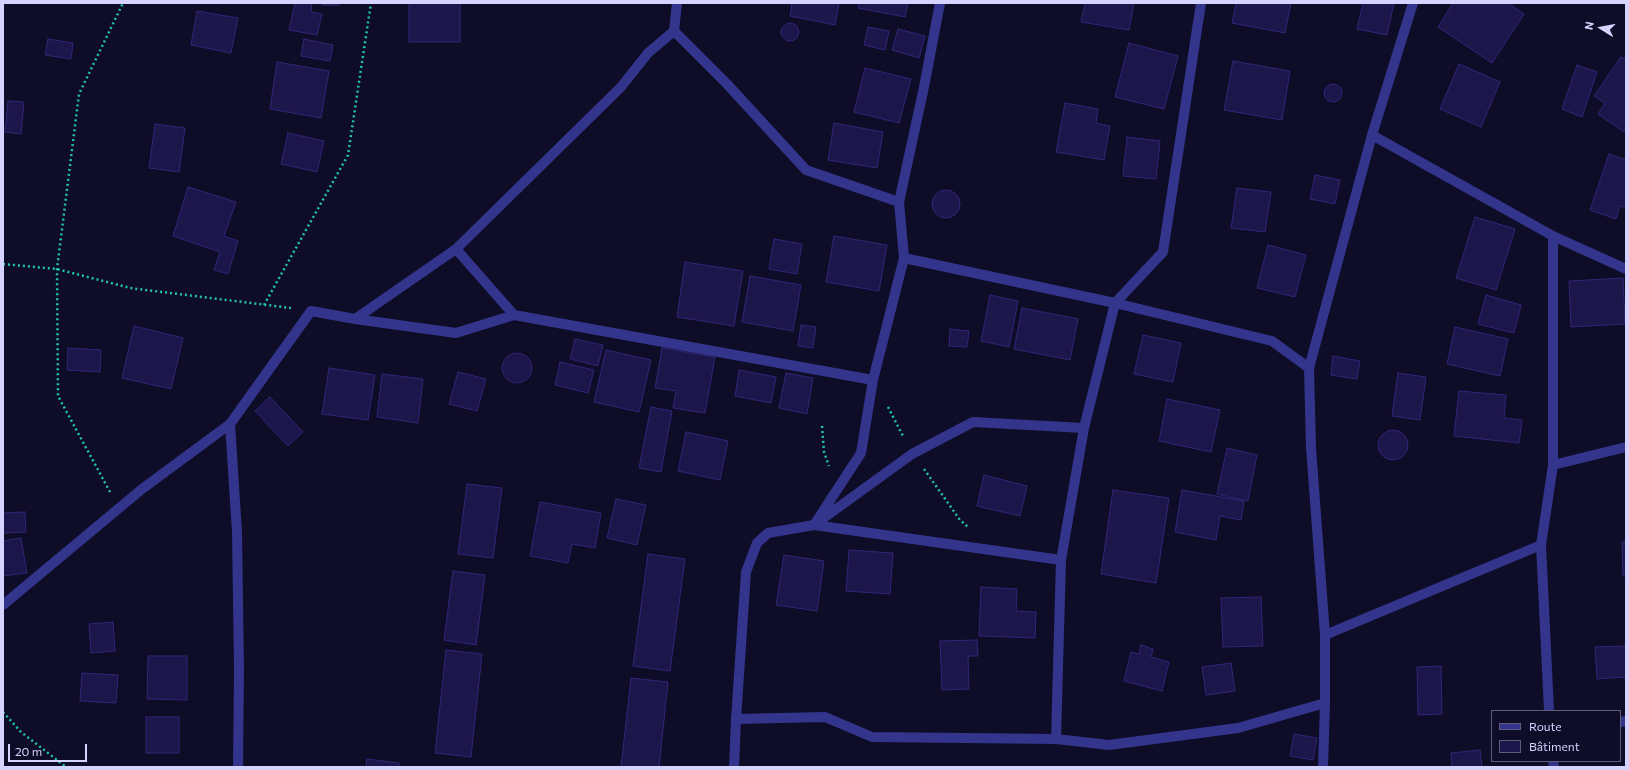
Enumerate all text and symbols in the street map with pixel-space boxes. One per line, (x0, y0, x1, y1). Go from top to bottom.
north arrow (1581, 8, 1621, 48)
text: N (1582, 20, 1596, 31)
legend (1491, 710, 1621, 762)
text: Route (1529, 719, 1562, 733)
scale bar (10, 736, 89, 762)
text: Bâtiment (1529, 739, 1580, 753)
text: 20 m (15, 744, 42, 758)

